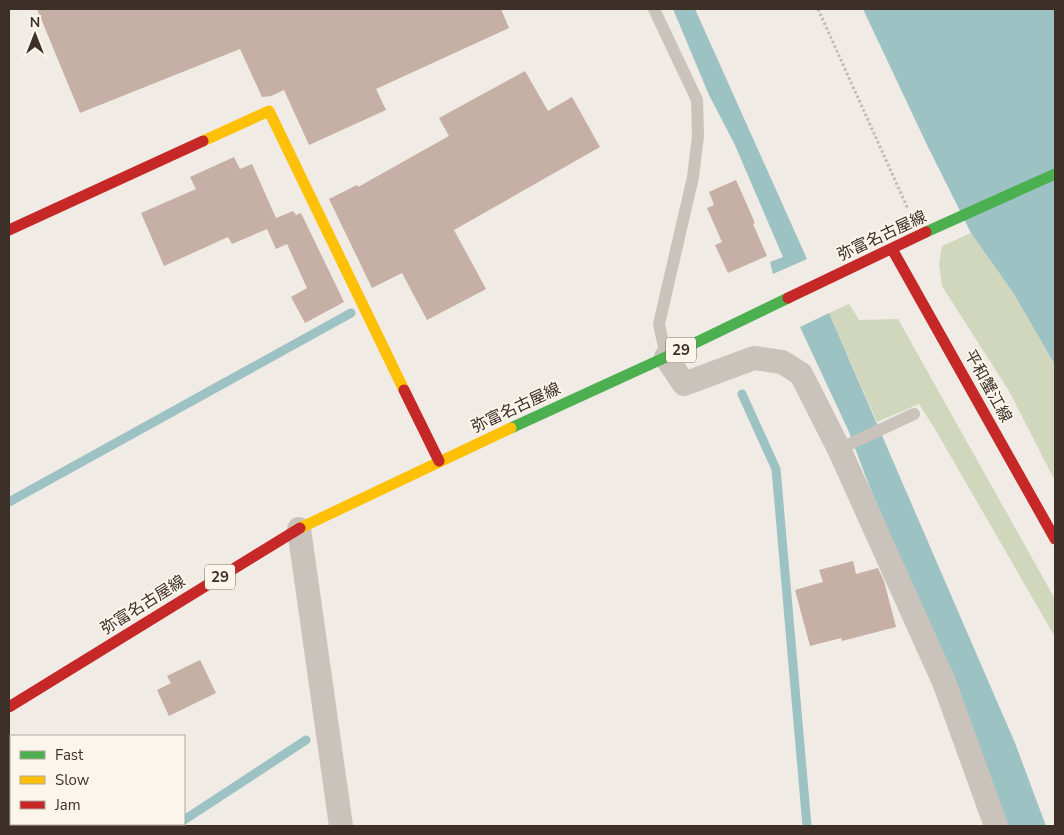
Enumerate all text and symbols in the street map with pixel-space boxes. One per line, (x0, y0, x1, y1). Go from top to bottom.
north arrow (10, 10, 60, 60)
text: N (30, 13, 40, 32)
street label: 弥富名古屋線 (834, 206, 930, 266)
road number: 29 (666, 338, 696, 362)
street label: 平和蟹江線 (959, 346, 1017, 426)
street label: 弥富名古屋線 (468, 378, 564, 438)
road number: 29 (205, 564, 235, 590)
street label: 弥富名古屋線 (96, 570, 190, 640)
legend (10, 735, 185, 825)
text: Fast (55, 745, 84, 765)
text: Slow (55, 770, 90, 790)
text: Jam (54, 795, 81, 815)

